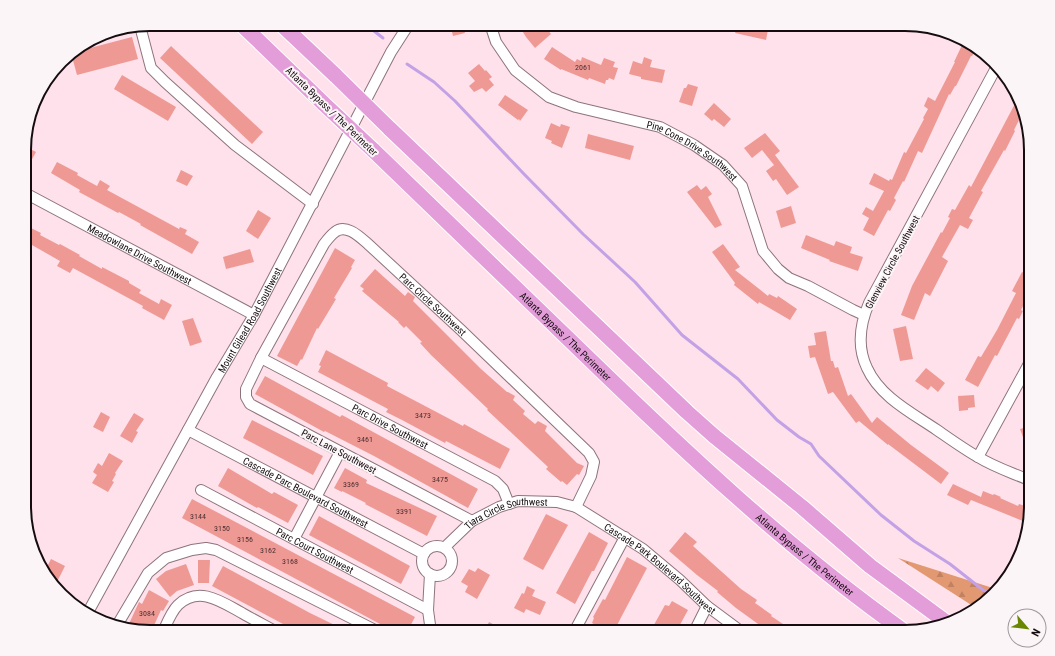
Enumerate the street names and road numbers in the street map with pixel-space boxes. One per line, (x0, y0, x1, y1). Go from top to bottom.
street label: Atlanta Bypass / The Perimeter (284, 65, 380, 158)
street label: Pine Cone Drive Southwest (646, 119, 739, 183)
street label: Glenview Circle Southwest (863, 214, 922, 311)
street label: Meadowlane Drive Southwest (86, 222, 193, 287)
street label: Mount Gilead Road Southwest (216, 266, 284, 375)
street label: Parc Circle Southwest (397, 271, 468, 338)
street label: Atlanta Bypass / The Perimeter (518, 290, 613, 383)
street label: Parc Drive Southwest (350, 402, 430, 451)
street label: Parc Lane Southwest (300, 427, 378, 476)
street label: Cascade Parc Boulevard Southwest (241, 455, 370, 530)
street label: Tiara Circle Southwest (462, 496, 548, 531)
street label: Atlanta Bypass / The Perimeter (754, 512, 856, 598)
street label: Cascade Park Boulevard Southwest (602, 521, 718, 617)
street label: Parc Court Southwest (274, 526, 355, 576)

